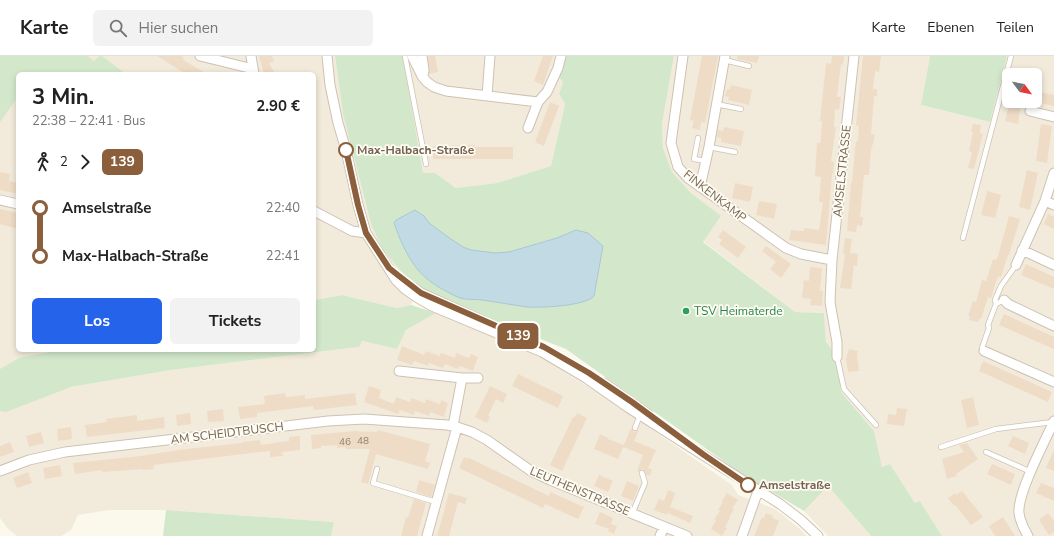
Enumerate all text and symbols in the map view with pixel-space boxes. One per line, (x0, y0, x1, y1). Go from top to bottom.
search box (93, 10, 373, 46)
text: Karte (20, 15, 69, 41)
icon: search (107, 17, 129, 39)
text: Hier suchen (139, 18, 218, 38)
text: Karte (872, 18, 905, 37)
text: Ebenen (927, 18, 974, 37)
text: Teilen (996, 18, 1034, 37)
north arrow (1002, 68, 1042, 108)
map controls (1002, 68, 1042, 108)
text: 3 Min. (32, 82, 94, 112)
text: 2.90 € (256, 96, 300, 116)
text: 22:38 – 22:41 · Bus (32, 112, 146, 130)
street label: AMSELSTRASSE (829, 124, 855, 218)
marker: Max-Halbach-Straße (338, 142, 354, 158)
place label: Max-Halbach-Straße (357, 142, 475, 158)
icon: walk (32, 151, 54, 173)
icon: forward (74, 151, 96, 173)
text: 139 (110, 152, 135, 171)
text: 2 (60, 153, 68, 171)
street label: FINKENKAMP (680, 166, 750, 226)
text: Amselstraße (62, 198, 151, 218)
text: 22:40 (266, 199, 300, 217)
text: Max-Halbach-Straße (62, 246, 209, 266)
text: 22:41 (266, 247, 300, 265)
button: Los (32, 298, 162, 344)
button: Tickets (170, 298, 300, 344)
place label: TSV Heimaterde (694, 303, 783, 319)
marker: TSV Heimaterde (681, 306, 691, 316)
line badge: 139 (495, 323, 541, 349)
text: 139 (505, 326, 531, 345)
street label: AM SCHEIDTBUSCH (170, 418, 284, 448)
house number: 48 (357, 434, 369, 448)
house number: 46 (339, 435, 351, 449)
street label: LEUTHENSTRASSE (528, 463, 632, 519)
marker: Amselstraße (740, 477, 756, 493)
place label: Amselstraße (759, 477, 831, 493)

